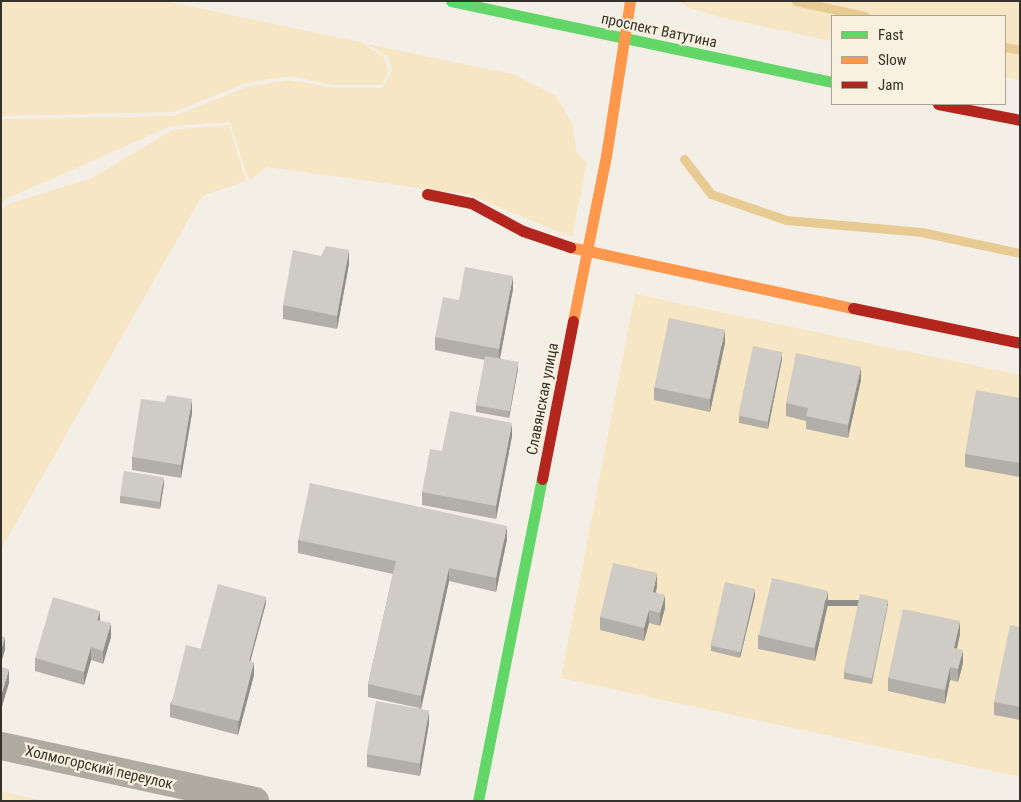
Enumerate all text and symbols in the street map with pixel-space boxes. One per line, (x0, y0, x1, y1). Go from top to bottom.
street label: проспект Ватутина (599, 10, 719, 52)
legend (831, 15, 1006, 105)
text: Fast (878, 26, 903, 44)
text: Slow (878, 51, 907, 69)
text: Jam (878, 76, 904, 94)
street label: Славянская улица (523, 341, 563, 457)
street label: Холмогорский переулок (23, 742, 175, 794)

